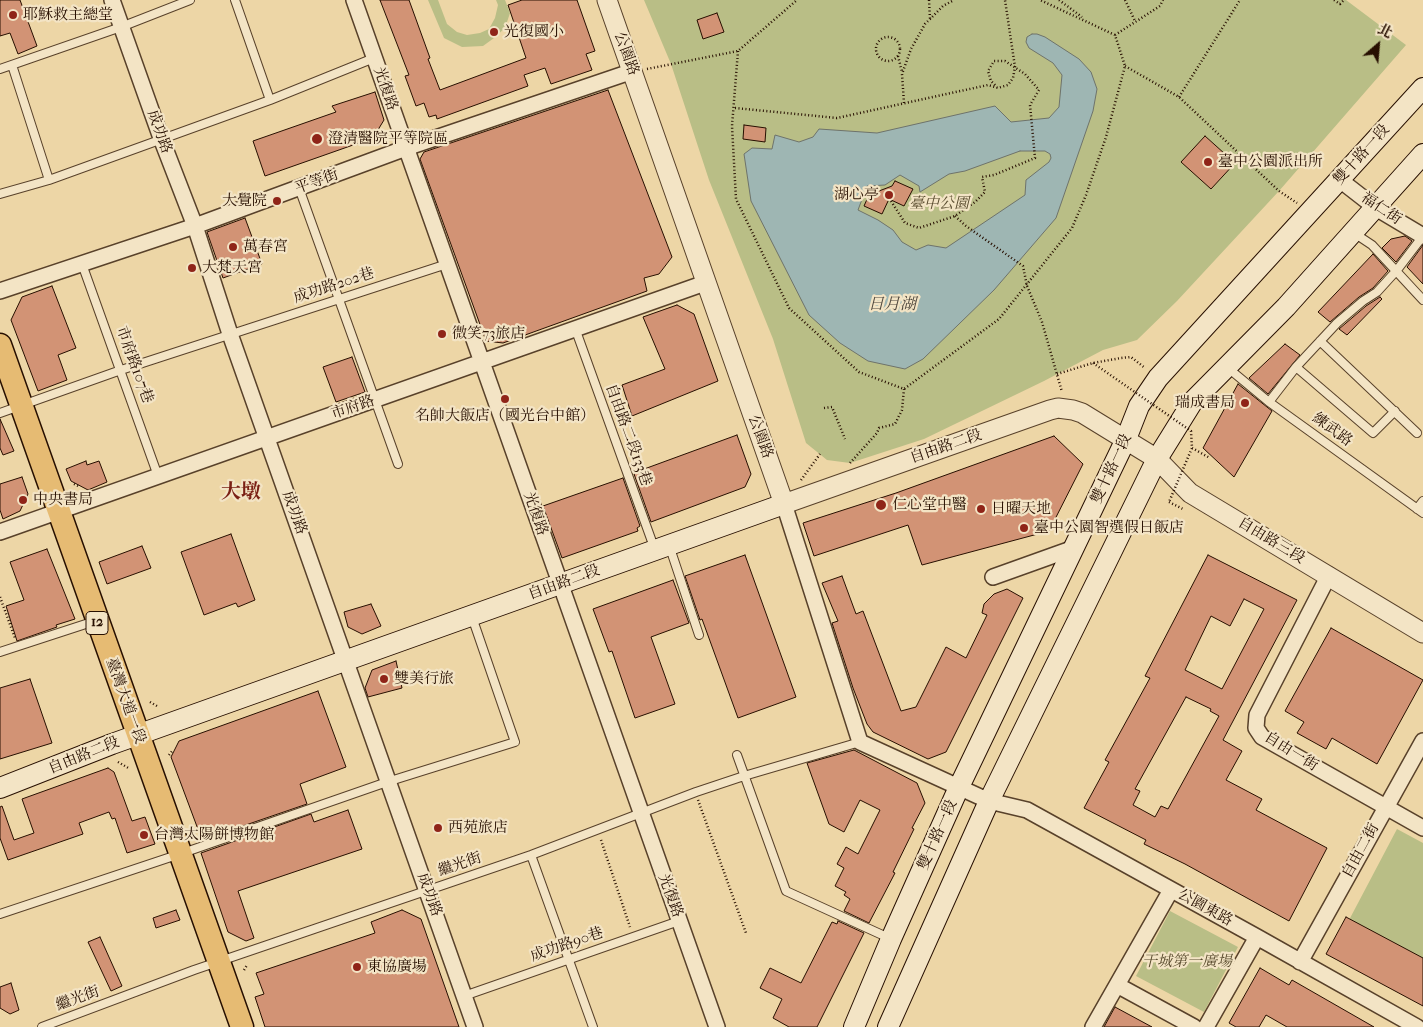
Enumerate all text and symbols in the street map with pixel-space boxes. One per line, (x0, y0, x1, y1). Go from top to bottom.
place label: 耶穌救主總堂 (23, 6, 113, 24)
marker: 耶穌救主總堂 (7, 9, 19, 21)
north arrow (1353, 20, 1403, 70)
text: 北 (1375, 20, 1395, 42)
place label: 光復國小 (504, 23, 564, 41)
marker: 光復國小 (488, 26, 500, 38)
street label: 公園路 (610, 30, 642, 78)
street label: 光復路 (369, 65, 401, 113)
street label: 成功路 (143, 108, 175, 156)
street label: 雙十路一段 (1330, 121, 1394, 189)
place label: 澄清醫院平等院區 (328, 130, 448, 148)
marker: 澄清醫院平等院區 (310, 132, 324, 146)
place label: 臺中公園派出所 (1218, 153, 1323, 171)
marker: 臺中公園派出所 (1202, 156, 1214, 168)
street label: 平等街 (293, 166, 341, 198)
place label: 湖心亭 (834, 186, 879, 204)
marker: 湖心亭 (883, 189, 895, 201)
street label: 福仁街 (1357, 189, 1405, 229)
place label: 大覺院 (222, 192, 267, 210)
marker: 大覺院 (271, 195, 283, 207)
park label: 臺中公園 (909, 195, 969, 213)
place label: 萬春宮 (243, 238, 288, 256)
marker: 萬春宮 (227, 241, 239, 253)
place label: 大梵天宮 (202, 259, 262, 277)
marker: 大梵天宮 (186, 262, 198, 274)
street label: 成功路202巷 (291, 265, 377, 307)
water label: 日月湖 (868, 295, 916, 315)
street label: 市府路107巷 (112, 324, 156, 406)
place label: 微笑73旅店 (452, 325, 525, 343)
marker: 微笑73旅店 (436, 328, 448, 340)
street label: 自由路二段133巷 (601, 381, 655, 489)
street label: 市府路 (329, 392, 377, 424)
marker: 名帥大飯店（國光台中館） (499, 393, 511, 405)
place label: 瑞成書局 (1175, 394, 1235, 412)
marker: 瑞成書局 (1239, 397, 1251, 409)
place label: 名帥大飯店（國光台中館） (415, 407, 595, 425)
street label: 練武路 (1309, 409, 1355, 451)
street label: 公園路 (744, 413, 776, 461)
street label: 自由路二段 (908, 426, 984, 468)
street label: 雙十路一段 (1088, 431, 1136, 507)
district label: 大墩 (221, 481, 261, 505)
street label: 成功路 (278, 489, 310, 537)
street label: 光復路 (519, 490, 551, 538)
place label: 中央書局 (33, 491, 93, 509)
marker: 中央書局 (17, 494, 29, 506)
place label: 仁心堂中醫 (892, 496, 967, 514)
marker: 仁心堂中醫 (874, 498, 888, 512)
place label: 日曜天地 (991, 500, 1051, 518)
marker: 日曜天地 (975, 503, 987, 515)
street label: 自由路三段 (1234, 514, 1308, 568)
place label: 臺中公園智選假日飯店 (1034, 519, 1184, 537)
marker: 臺中公園智選假日飯店 (1018, 522, 1030, 534)
street label: 自由路二段 (526, 562, 602, 604)
road number: 12 (86, 612, 108, 634)
street label: 臺灣大道一段 (101, 656, 149, 746)
place label: 雙美行旅 (394, 670, 454, 688)
marker: 雙美行旅 (378, 673, 390, 685)
street label: 自由一街 (1261, 728, 1321, 776)
street label: 自由路二段 (46, 734, 122, 778)
street label: 雙十路一段 (915, 797, 961, 873)
place label: 西苑旅店 (448, 819, 508, 837)
street label: 自由二街 (1339, 820, 1383, 882)
marker: 西苑旅店 (432, 822, 444, 834)
place label: 台灣太陽餅博物館 (154, 826, 274, 844)
marker: 台灣太陽餅博物館 (138, 829, 150, 841)
street label: 繼光街 (436, 849, 484, 881)
street label: 成功路 (413, 871, 445, 919)
street label: 光復路 (654, 872, 686, 920)
street label: 公園東路 (1174, 886, 1236, 930)
street label: 成功路90巷 (528, 924, 606, 966)
park label: 干城第一廣場 (1142, 953, 1232, 971)
place label: 東協廣場 (367, 958, 427, 976)
marker: 東協廣場 (351, 961, 363, 973)
street label: 繼光街 (54, 983, 102, 1015)

